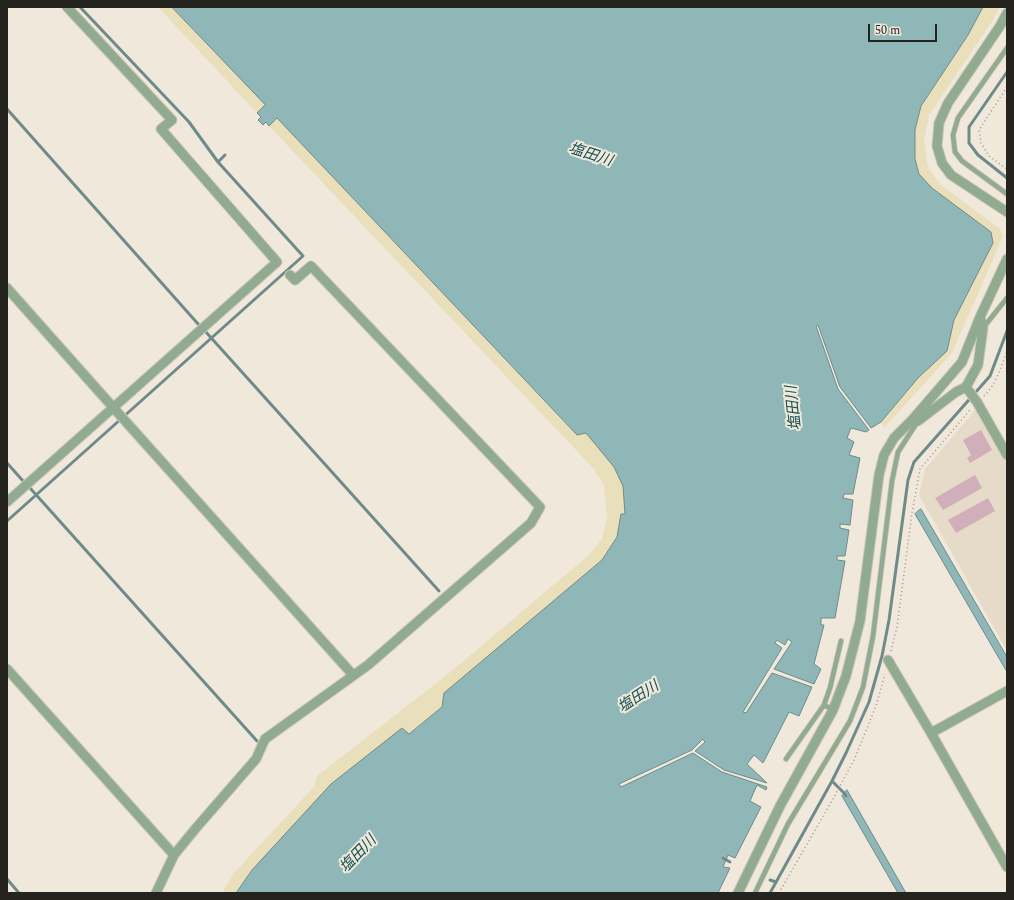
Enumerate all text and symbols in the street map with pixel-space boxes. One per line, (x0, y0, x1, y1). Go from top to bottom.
scale bar (870, 16, 939, 42)
text: 50 m (875, 21, 900, 40)
water label: 塩田川 (566, 140, 614, 172)
water label: 塩田川 (784, 385, 806, 431)
water label: 塩田川 (615, 678, 663, 718)
water label: 塩田川 (337, 833, 381, 877)

